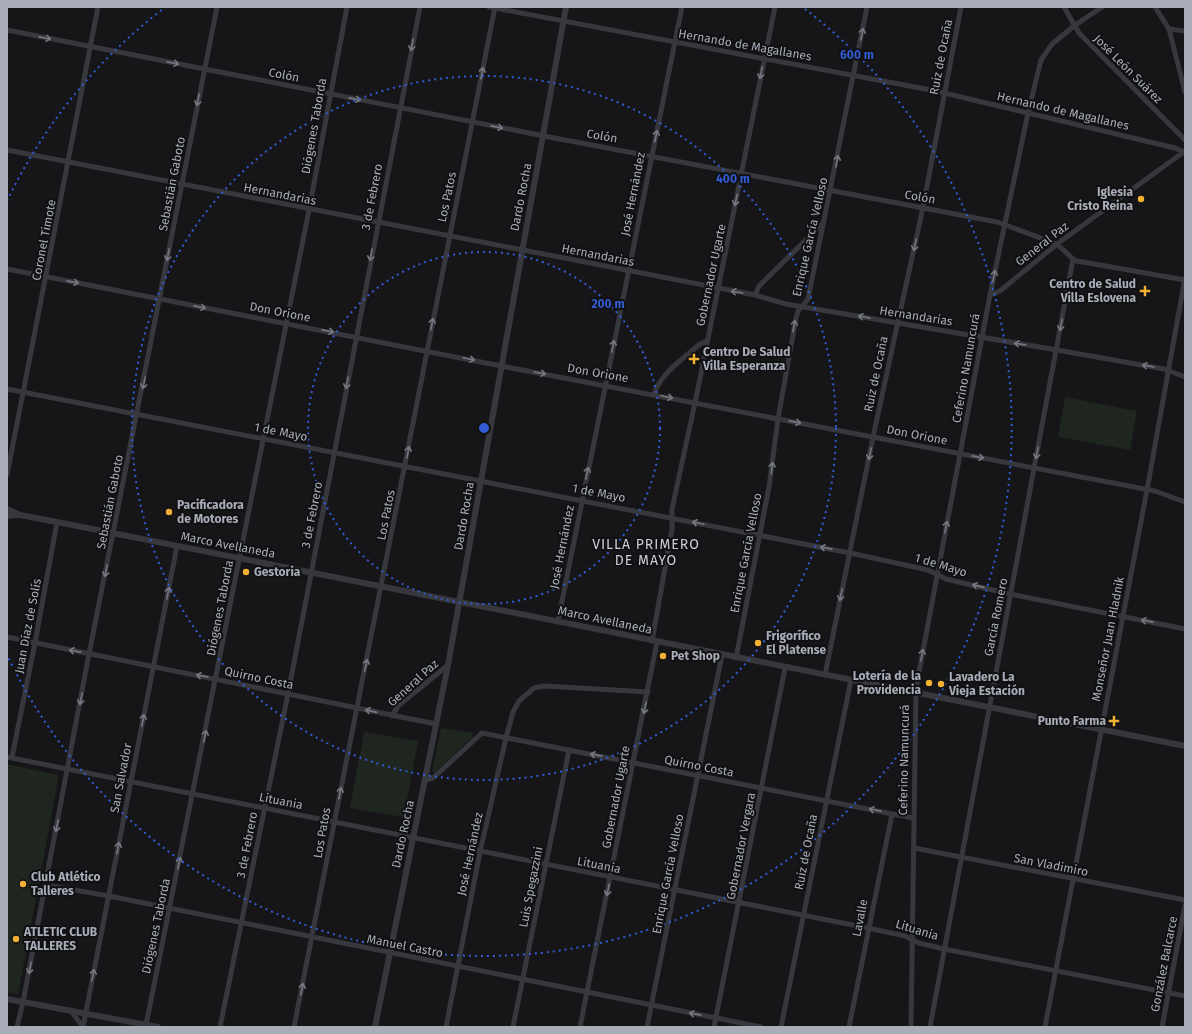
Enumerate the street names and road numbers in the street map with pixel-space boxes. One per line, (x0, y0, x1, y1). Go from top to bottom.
street label: Ruiz de Ocaña (927, 18, 955, 96)
street label: Hernando de Magallanes (677, 26, 813, 64)
street label: José León Suárez (1091, 32, 1165, 106)
street label: Colón (267, 65, 301, 85)
street label: Diógenes Taborda (299, 77, 329, 175)
street label: Hernando de Magallanes (996, 89, 1131, 133)
street label: Colón (586, 126, 618, 146)
street label: Sebastián Gaboto (156, 136, 188, 232)
street label: José Hernández (618, 151, 648, 237)
street label: Dardo Rocha (508, 162, 534, 232)
street label: 3 de Febrero (359, 163, 385, 231)
street label: Los Patos (435, 170, 459, 223)
street label: Enrique García Velloso (789, 176, 831, 298)
street label: Hernandarias (243, 180, 318, 208)
street label: Colón (904, 187, 936, 207)
street label: Coronel Timote (29, 198, 59, 282)
street label: General Paz (1013, 219, 1071, 269)
street label: Gobernador Ugarte (693, 223, 729, 327)
street label: Hernandarias (561, 241, 636, 269)
street label: Don Orione (248, 299, 312, 325)
street label: Hernandarias (879, 303, 954, 329)
street label: Ceferino Namuncurá (949, 312, 983, 424)
street label: Ruiz de Ocaña (861, 335, 891, 413)
street label: Don Orione (566, 361, 630, 385)
street label: 1 de Mayo (253, 420, 309, 444)
street label: Don Orione (885, 422, 949, 448)
street label: Sebastián Gaboto (94, 454, 126, 550)
street label: 3 de Febrero (299, 481, 325, 549)
street label: Dardo Rocha (451, 481, 477, 551)
street label: 1 de Mayo (571, 481, 627, 505)
street label: Los Patos (374, 488, 398, 541)
street label: Enrique García Velloso (727, 492, 765, 614)
street label: José Hernández (547, 504, 577, 590)
street label: Marco Avellaneda (180, 529, 276, 561)
street label: 1 de Mayo (913, 550, 969, 580)
street label: Diógenes Taborda (204, 559, 236, 657)
street label: Monseñor Juan Hladnik (1089, 575, 1127, 702)
street label: Juan Díaz de Solís (12, 577, 44, 675)
street label: García Romero (982, 577, 1010, 657)
street label: Marco Avellaneda (557, 603, 653, 637)
street label: General Paz (385, 657, 441, 709)
street label: Quirno Costa (223, 664, 295, 692)
street label: Ceferino Namuncurá (896, 704, 912, 816)
street label: San Salvador (107, 742, 135, 814)
street label: Gobernador Ugarte (599, 744, 633, 850)
street label: Quirno Costa (663, 752, 735, 780)
street label: Lituania (258, 790, 304, 812)
street label: Gobernador Vergara (724, 791, 758, 901)
street label: Dardo Rocha (389, 799, 417, 869)
street label: Los Patos (311, 806, 333, 859)
street label: 3 de Febrero (234, 811, 260, 879)
street label: José Hernández (454, 811, 486, 897)
street label: Enrique García Velloso (649, 813, 687, 935)
street label: Ruiz de Ocaña (792, 813, 820, 891)
street label: Luis Spegazzini (516, 845, 546, 929)
street label: San Vladimiro (1013, 851, 1089, 879)
street label: Lituania (576, 854, 622, 876)
street label: Diógenes Taborda (139, 877, 173, 975)
street label: Lavalle (850, 898, 870, 938)
street label: González Balcarce (1148, 915, 1180, 1013)
street label: Lituania (894, 917, 940, 943)
street label: Manuel Castro (366, 932, 444, 960)

